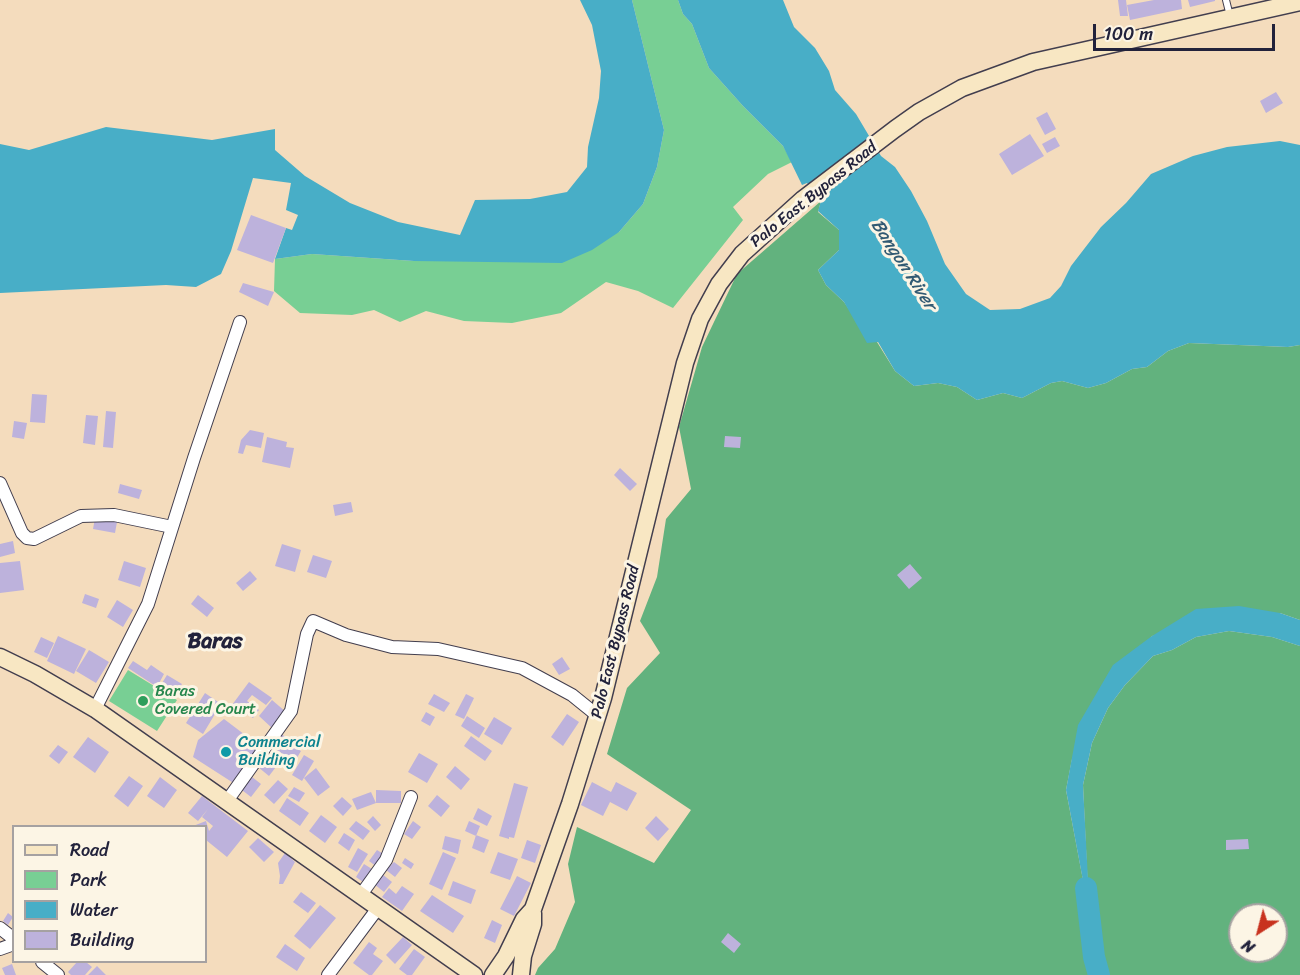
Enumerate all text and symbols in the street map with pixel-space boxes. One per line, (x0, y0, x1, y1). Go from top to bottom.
scale bar (1096, 12, 1278, 50)
text: 100 m (1104, 18, 1153, 50)
street label: Palo East Bypass Road (747, 138, 881, 252)
water label: Bangon River (866, 216, 940, 314)
street label: Palo East Bypass Road (588, 563, 644, 721)
district label: Baras (187, 629, 243, 655)
place label: Baras Covered Court (155, 682, 256, 720)
marker: Baras Covered Court (136, 694, 150, 708)
place label: Commercial Building (238, 733, 320, 771)
marker: Commercial Building (219, 745, 233, 759)
legend (12, 825, 207, 963)
text: Road (70, 834, 109, 866)
text: Park (70, 864, 107, 896)
text: Water (70, 894, 117, 926)
north arrow (1228, 903, 1288, 963)
text: Building (70, 924, 134, 956)
text: N (1235, 931, 1261, 961)

